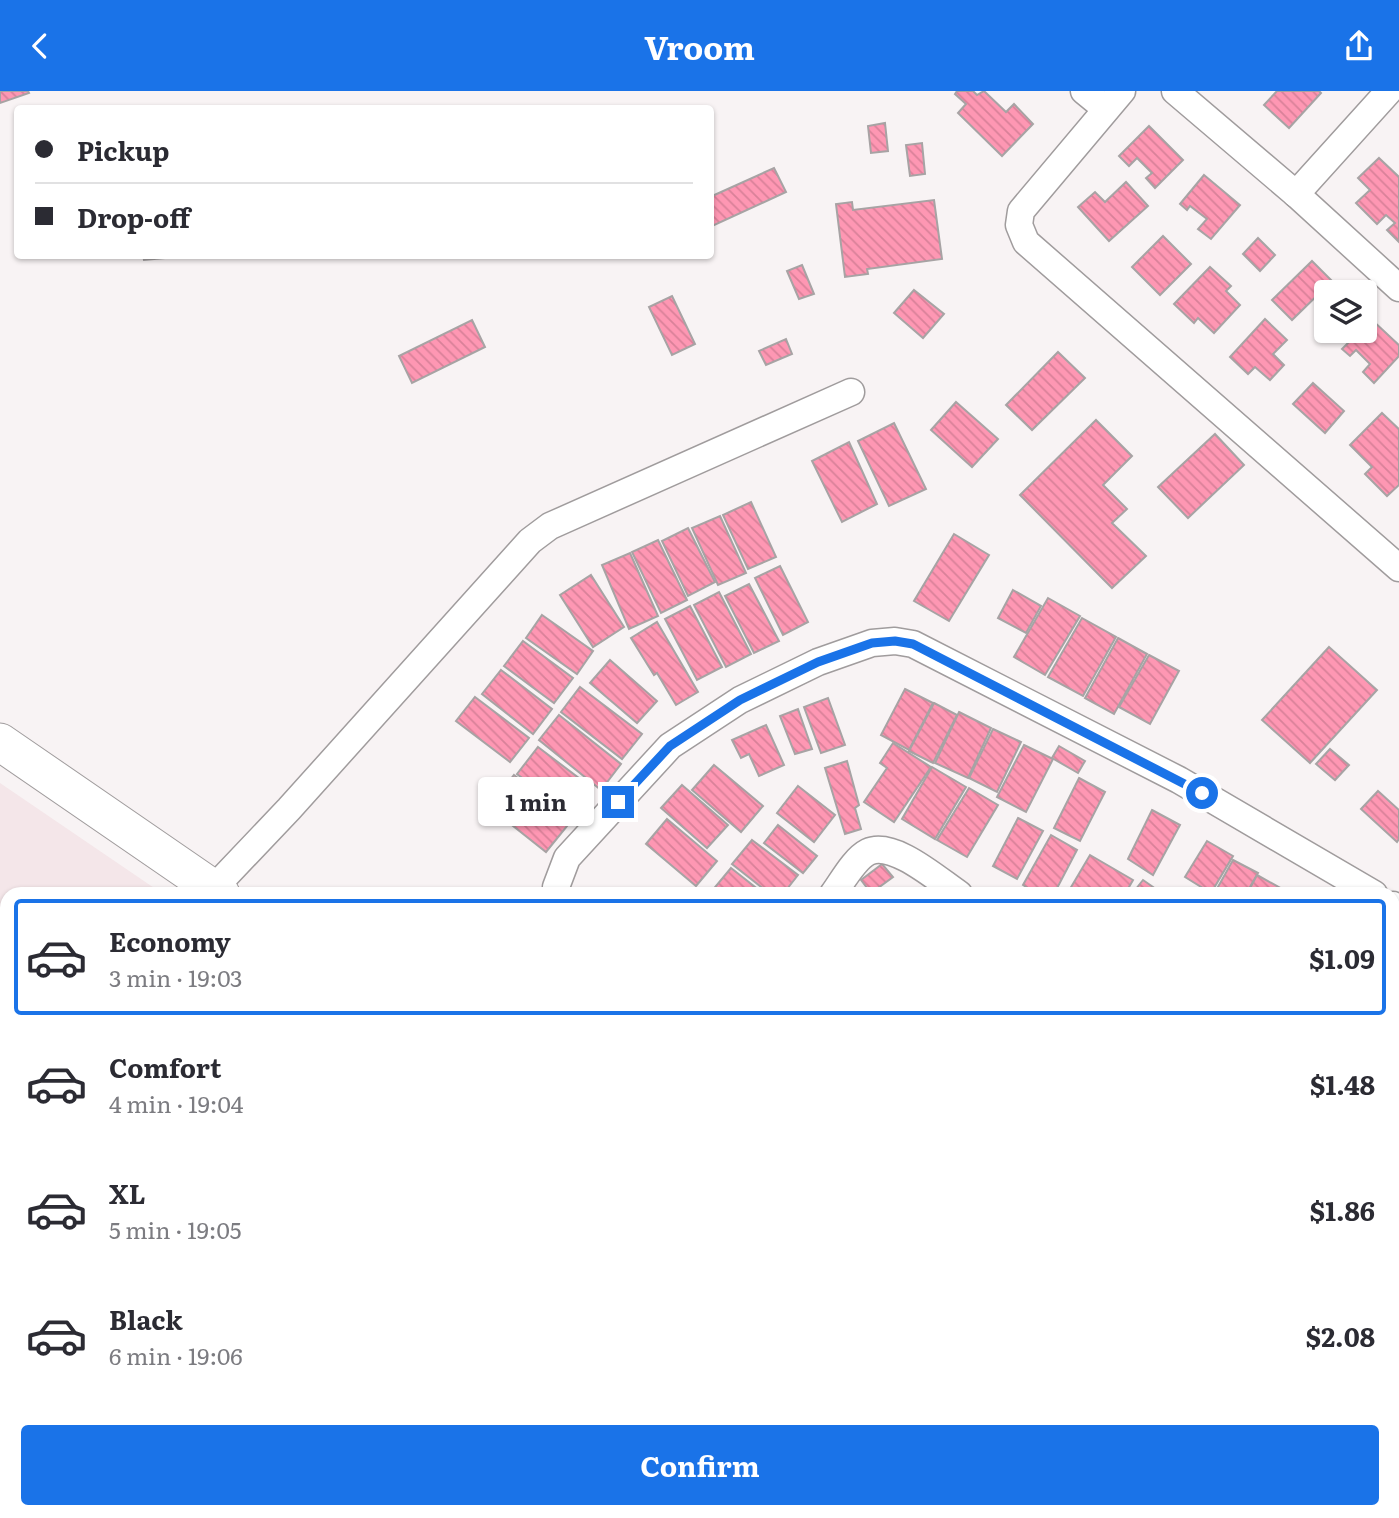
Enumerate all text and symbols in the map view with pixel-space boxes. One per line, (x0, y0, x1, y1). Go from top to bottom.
text: Vroom (644, 22, 755, 70)
icon: back (21, 27, 59, 65)
icon: share (1340, 27, 1378, 65)
text: Pickup (77, 130, 169, 169)
text: Drop-off (77, 197, 190, 236)
map controls (1314, 280, 1377, 343)
button: layers (1314, 280, 1377, 343)
callout: 1 min (478, 777, 594, 827)
route start (1186, 777, 1218, 809)
text: 1 min (505, 784, 567, 818)
route end (602, 786, 634, 818)
text: Economy (109, 921, 231, 960)
icon: car (25, 926, 88, 989)
text: $1.09 (1309, 938, 1375, 977)
text: 3 min · 19:03 (109, 960, 243, 994)
text: Comfort (109, 1047, 221, 1086)
icon: car (25, 1052, 88, 1115)
text: $1.48 (1310, 1064, 1375, 1103)
text: 4 min · 19:04 (109, 1086, 243, 1120)
text: XL (109, 1173, 146, 1212)
icon: car (25, 1178, 88, 1241)
text: $1.86 (1310, 1190, 1375, 1229)
text: 5 min · 19:05 (109, 1212, 241, 1246)
text: Black (109, 1299, 183, 1338)
icon: car (25, 1304, 88, 1367)
text: $2.08 (1306, 1316, 1375, 1355)
text: 6 min · 19:06 (109, 1338, 243, 1372)
button: Confirm (21, 1425, 1379, 1505)

